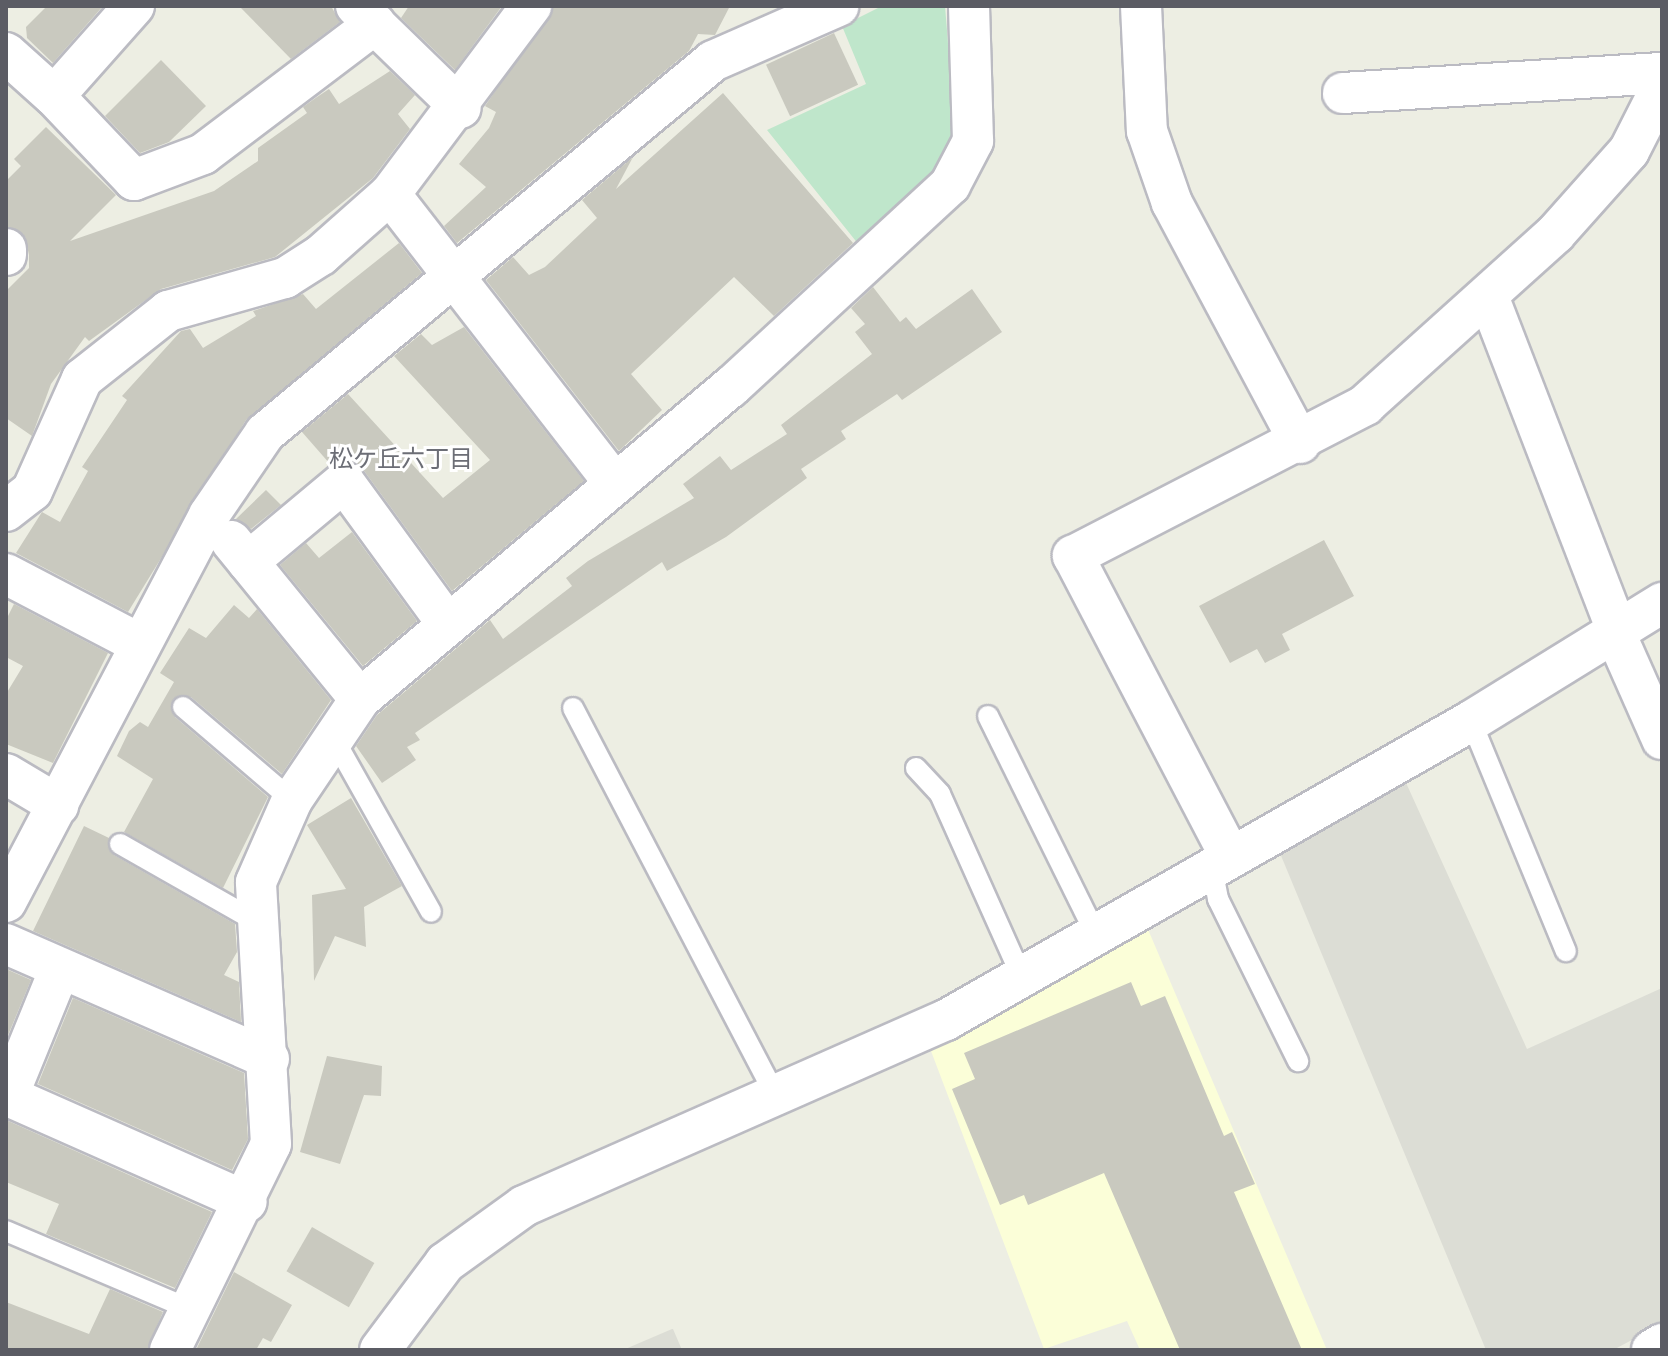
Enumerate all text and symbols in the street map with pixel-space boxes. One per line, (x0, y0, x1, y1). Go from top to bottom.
district label: 松ケ丘六丁目 (329, 444, 473, 472)

